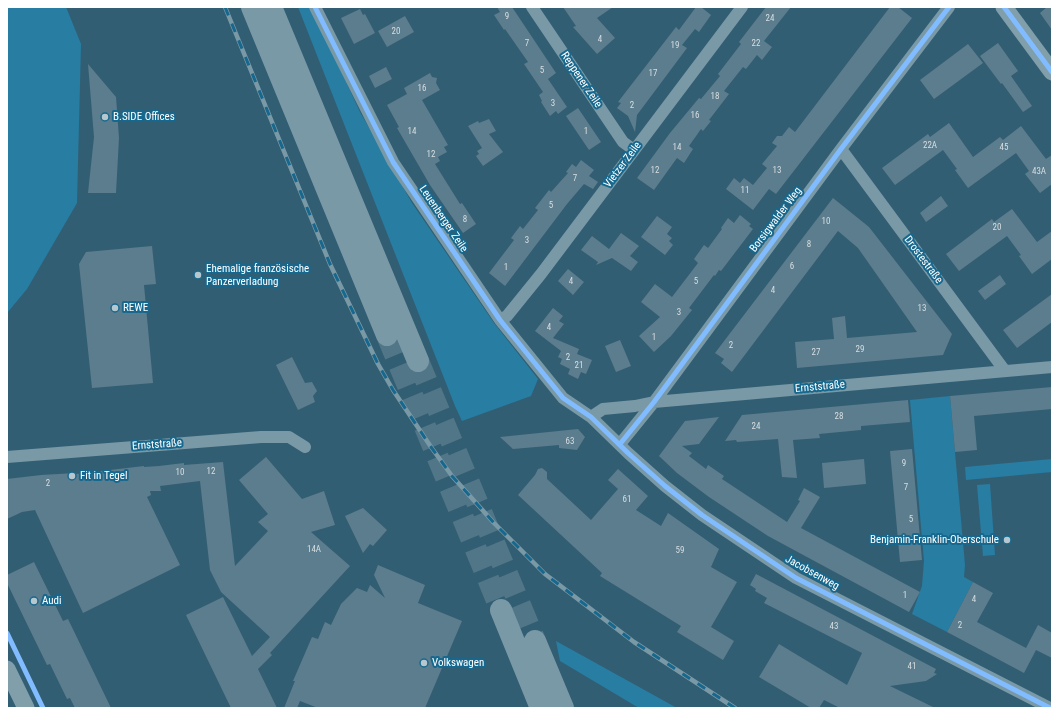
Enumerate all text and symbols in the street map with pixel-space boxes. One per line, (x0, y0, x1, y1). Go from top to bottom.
house number: 9 (505, 12, 509, 22)
house number: 24 (766, 14, 774, 24)
house number: 20 (392, 27, 400, 37)
house number: 4 (598, 35, 602, 45)
house number: 7 (525, 39, 529, 49)
house number: 22 (752, 39, 760, 49)
house number: 19 (671, 41, 679, 51)
street label: Reppener Zeile (558, 50, 604, 110)
house number: 5 (540, 66, 544, 76)
house number: 17 (649, 69, 657, 79)
house number: 16 (418, 84, 426, 94)
house number: 18 (711, 92, 719, 102)
house number: 3 (551, 99, 555, 109)
house number: 2 (630, 101, 634, 111)
place label: B.SIDE Offices (113, 110, 175, 124)
house number: 16 (691, 111, 699, 121)
marker: B.SIDE Offices (100, 112, 110, 122)
house number: 14 (408, 127, 416, 137)
house number: 1 (584, 127, 588, 137)
street label: Vietzer Zeile (602, 140, 644, 190)
house number: 22A (923, 141, 937, 151)
house number: 14 (673, 143, 681, 153)
house number: 45 (1000, 143, 1008, 153)
house number: 12 (427, 150, 435, 160)
house number: 12 (651, 166, 659, 176)
house number: 13 (773, 166, 781, 176)
house number: 43A (1032, 167, 1046, 177)
house number: 7 (573, 174, 577, 184)
street label: Leuenberger Zeile (416, 183, 470, 255)
street label: Borsigwalder Weg (747, 185, 805, 255)
house number: 11 (741, 186, 749, 196)
house number: 5 (549, 201, 553, 211)
house number: 8 (463, 215, 467, 225)
house number: 10 (822, 217, 830, 227)
house number: 20 (993, 223, 1001, 233)
street label: Drostestraße (901, 234, 945, 286)
house number: 3 (525, 236, 529, 246)
house number: 8 (807, 240, 811, 250)
place label: Ehemalige französische Panzerverladung (206, 262, 309, 288)
house number: 6 (790, 262, 794, 272)
house number: 1 (504, 263, 508, 273)
marker: Ehemalige französische Panzerverladung (193, 270, 203, 280)
house number: 4 (569, 277, 573, 287)
house number: 5 (694, 277, 698, 287)
house number: 4 (771, 286, 775, 296)
place label: REWE (123, 301, 148, 315)
marker: REWE (110, 303, 120, 313)
house number: 13 (918, 304, 926, 314)
house number: 3 (677, 308, 681, 318)
house number: 4 (547, 323, 551, 333)
house number: 1 (652, 333, 656, 343)
house number: 2 (729, 341, 733, 351)
house number: 29 (856, 345, 864, 355)
house number: 27 (812, 348, 820, 358)
house number: 2 (566, 353, 570, 363)
house number: 21 (575, 361, 583, 371)
street label: Ernststraße (795, 378, 845, 396)
house number: 28 (835, 412, 843, 422)
house number: 24 (752, 422, 760, 432)
street label: Ernststraße (132, 437, 182, 453)
house number: 63 (566, 437, 574, 447)
house number: 9 (902, 459, 906, 469)
house number: 12 (207, 467, 215, 477)
house number: 10 (176, 468, 184, 478)
place label: Fit in Tegel (80, 469, 127, 483)
marker: Fit in Tegel (67, 471, 77, 481)
house number: 2 (46, 479, 50, 489)
house number: 7 (904, 483, 908, 493)
house number: 61 (623, 495, 631, 505)
house number: 5 (909, 515, 913, 525)
place label: Benjamin-Franklin-Oberschule (870, 533, 999, 547)
marker: Benjamin-Franklin-Oberschule (1002, 535, 1012, 545)
house number: 14A (307, 545, 321, 555)
house number: 59 (676, 546, 684, 556)
street label: Jacobsenweg (783, 553, 841, 593)
house number: 1 (903, 591, 907, 601)
place label: Audi (42, 594, 62, 608)
house number: 4 (972, 595, 976, 605)
marker: Audi (29, 596, 39, 606)
house number: 2 (958, 621, 962, 631)
house number: 43 (830, 622, 838, 632)
place label: Volkswagen (432, 656, 484, 670)
marker: Volkswagen (419, 658, 429, 668)
house number: 41 (908, 662, 916, 672)

